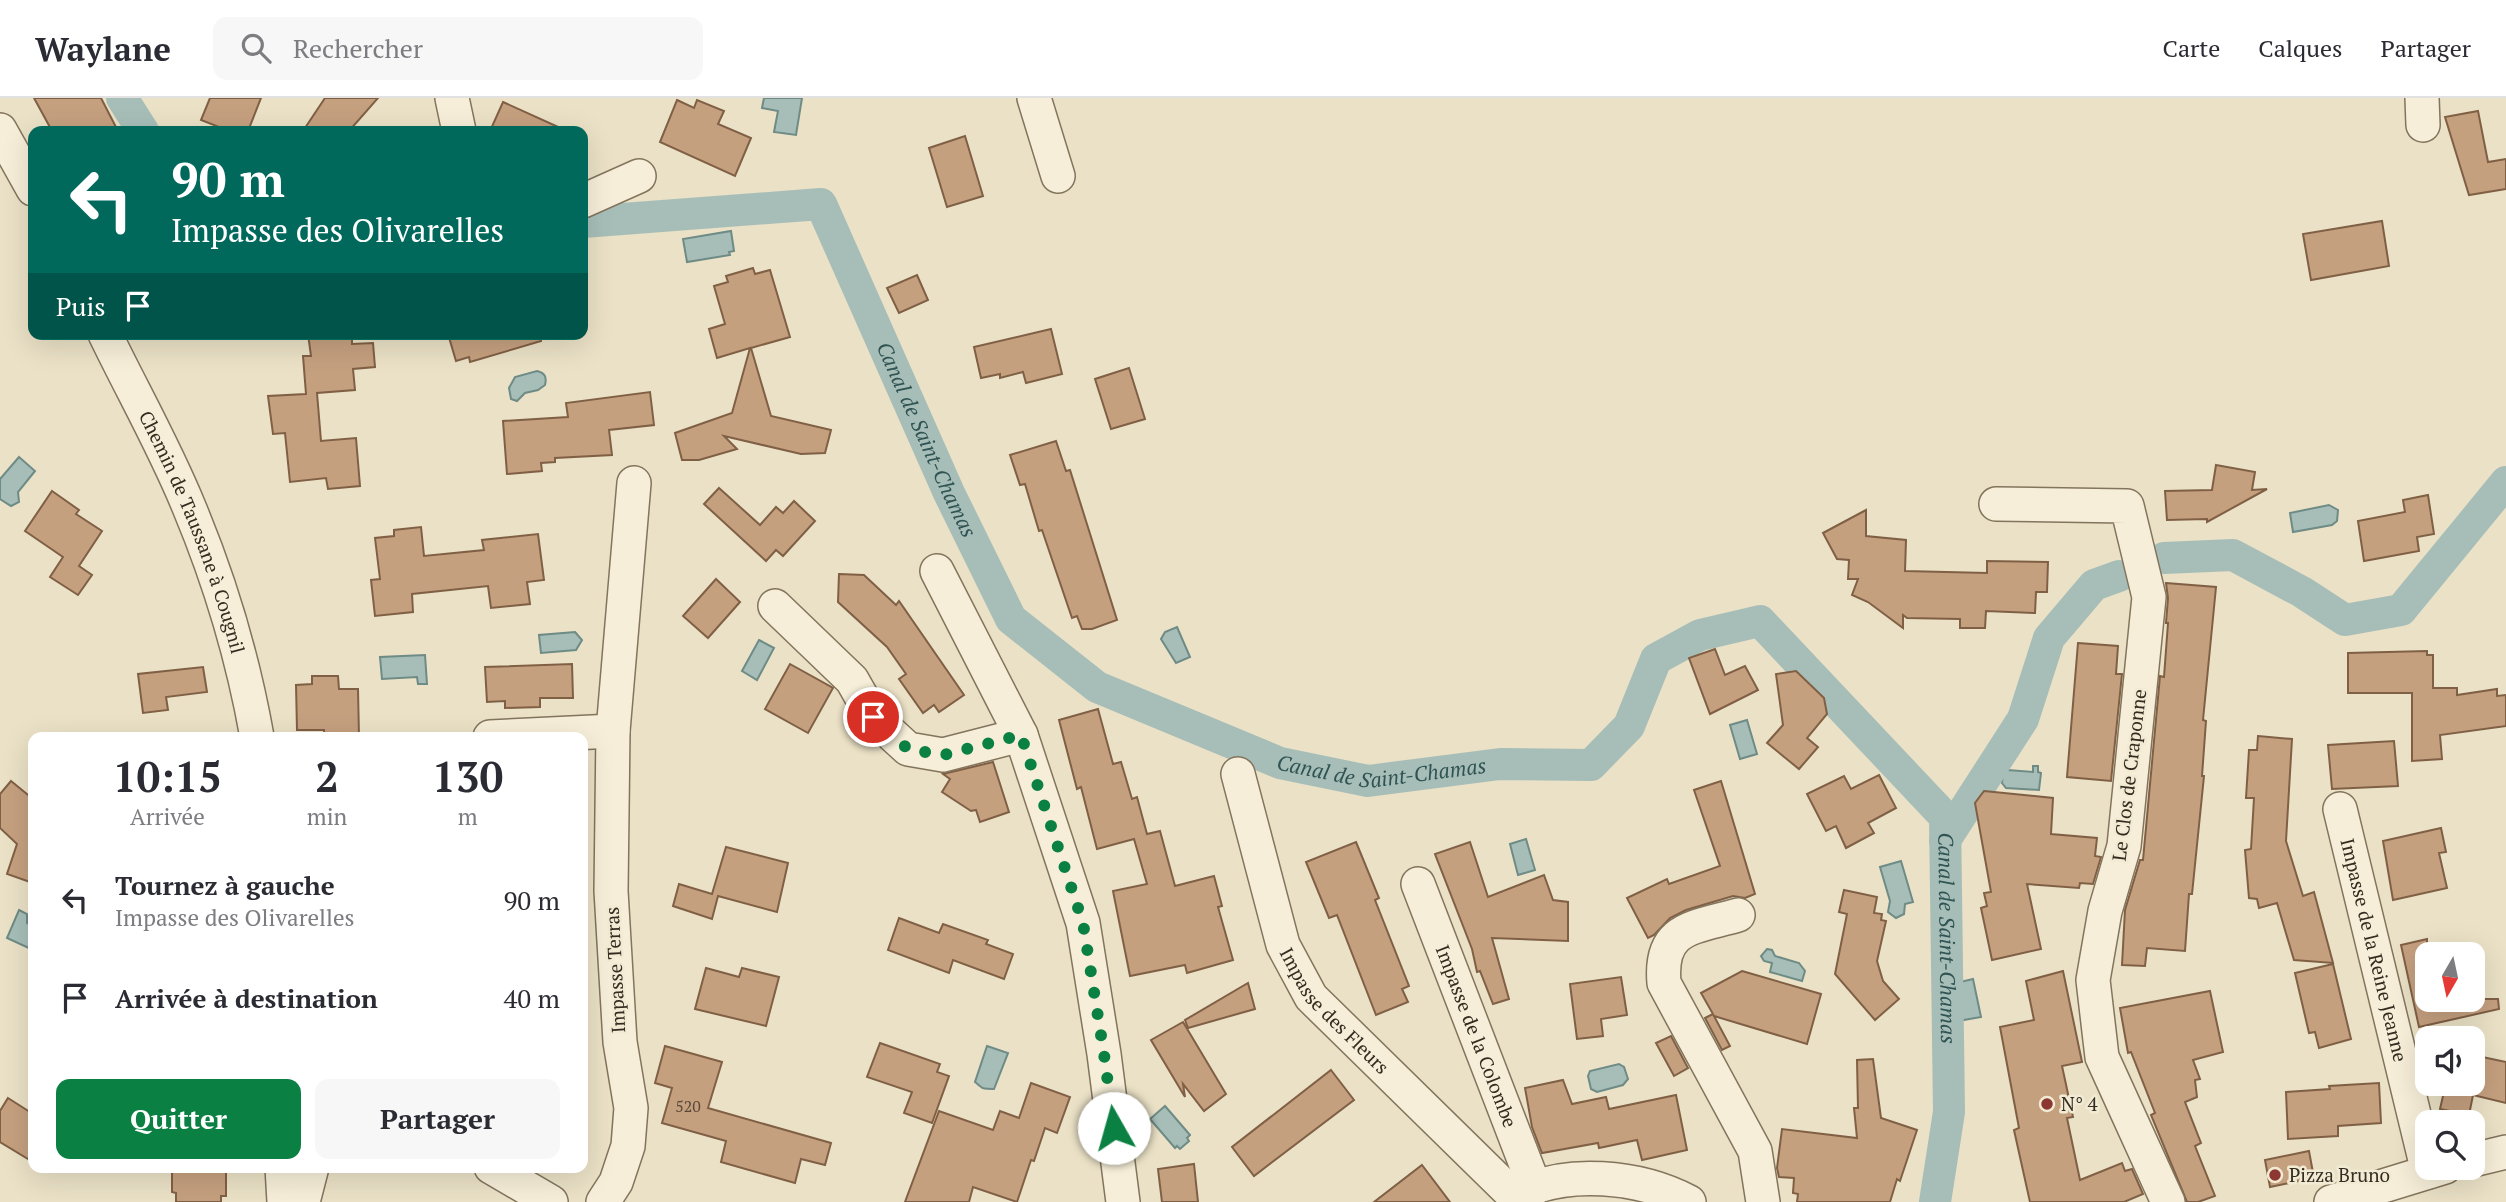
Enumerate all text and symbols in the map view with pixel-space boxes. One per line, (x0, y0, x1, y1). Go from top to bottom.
search box (213, 17, 703, 80)
text: Waylane (35, 27, 171, 70)
icon: search (237, 29, 275, 67)
text: Rechercher (293, 31, 423, 65)
text: Carte (2162, 32, 2220, 64)
text: Calques (2258, 32, 2342, 64)
text: Partager (2380, 32, 2471, 64)
text: 90 m (171, 146, 285, 211)
icon: left (56, 154, 147, 245)
text: Impasse des Olivarelles (171, 209, 504, 251)
icon: arrive (119, 287, 157, 325)
text: Puis (56, 289, 105, 323)
water label: Canal de Saint-Chamas (871, 337, 984, 542)
street label: Chemin de Taussane à Cougnil (134, 406, 251, 656)
pin (843, 687, 903, 747)
street label: Le Clos de Craponne (2106, 687, 2151, 862)
icon: arrive (854, 698, 892, 736)
text: 10:15 (113, 748, 222, 804)
text: 2 (315, 748, 339, 804)
text: 130 (432, 748, 503, 804)
water label: Canal de Saint-Chamas (1275, 748, 1488, 794)
text: Arrivée (130, 801, 205, 832)
text: min (307, 801, 347, 832)
text: m (458, 801, 478, 832)
water label: Canal de Saint-Chamas (1932, 832, 1963, 1044)
street label: Impasse de la Reine Jeanne (2336, 835, 2414, 1064)
text: Tournez à gauche (115, 868, 335, 902)
icon: left (56, 881, 94, 919)
text: 90 m (504, 883, 560, 917)
text: Impasse des Olivarelles (115, 902, 354, 933)
street label: Impasse Terras (599, 906, 630, 1034)
street label: Impasse de la Colombe (1431, 941, 1523, 1131)
north arrow (2415, 942, 2485, 1012)
map controls (2415, 942, 2485, 1180)
street label: Impasse des Fleurs (1275, 943, 1395, 1079)
icon: arrive (56, 979, 94, 1017)
text: Arrivée à destination (115, 981, 378, 1015)
text: 40 m (504, 981, 560, 1015)
button: sound (2415, 1026, 2485, 1096)
button: Quitter (56, 1079, 301, 1159)
button: Partager (315, 1079, 560, 1159)
position arrow (1077, 1091, 1151, 1165)
place label: N° 4 (2061, 1091, 2099, 1116)
house number: 520 (675, 1095, 701, 1117)
marker: N° 4 (2039, 1096, 2055, 1112)
button: search (2415, 1110, 2485, 1180)
place label: Pizza Bruno (2289, 1162, 2390, 1187)
marker: Pizza Bruno (2267, 1167, 2283, 1183)

